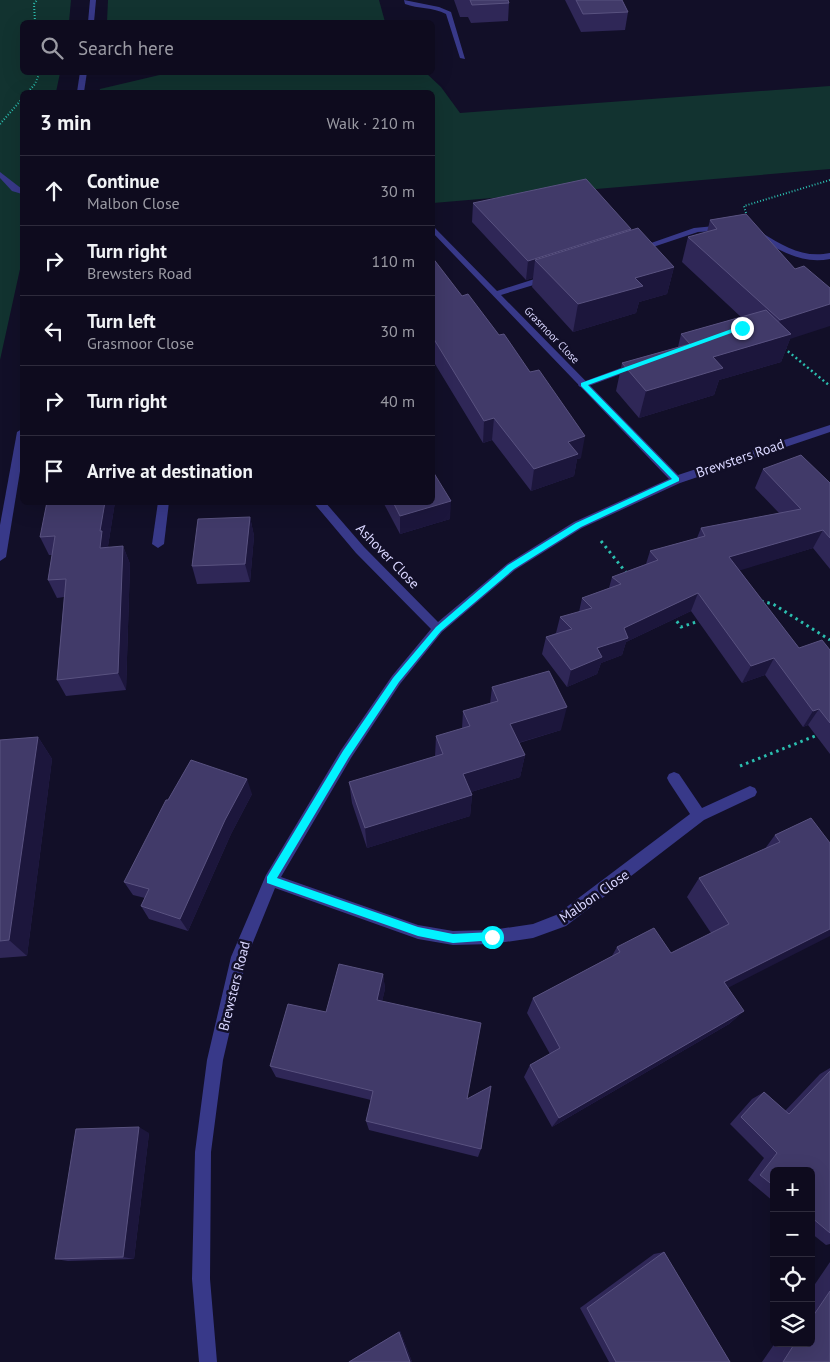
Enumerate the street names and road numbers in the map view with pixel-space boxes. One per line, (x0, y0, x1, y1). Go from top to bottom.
street label: Grasmoor Close (521, 304, 583, 367)
street label: Brewsters Road (694, 435, 786, 481)
street label: Ashover Close (352, 520, 424, 592)
street label: Malbon Close (556, 865, 632, 927)
street label: Brewsters Road (214, 939, 254, 1033)

